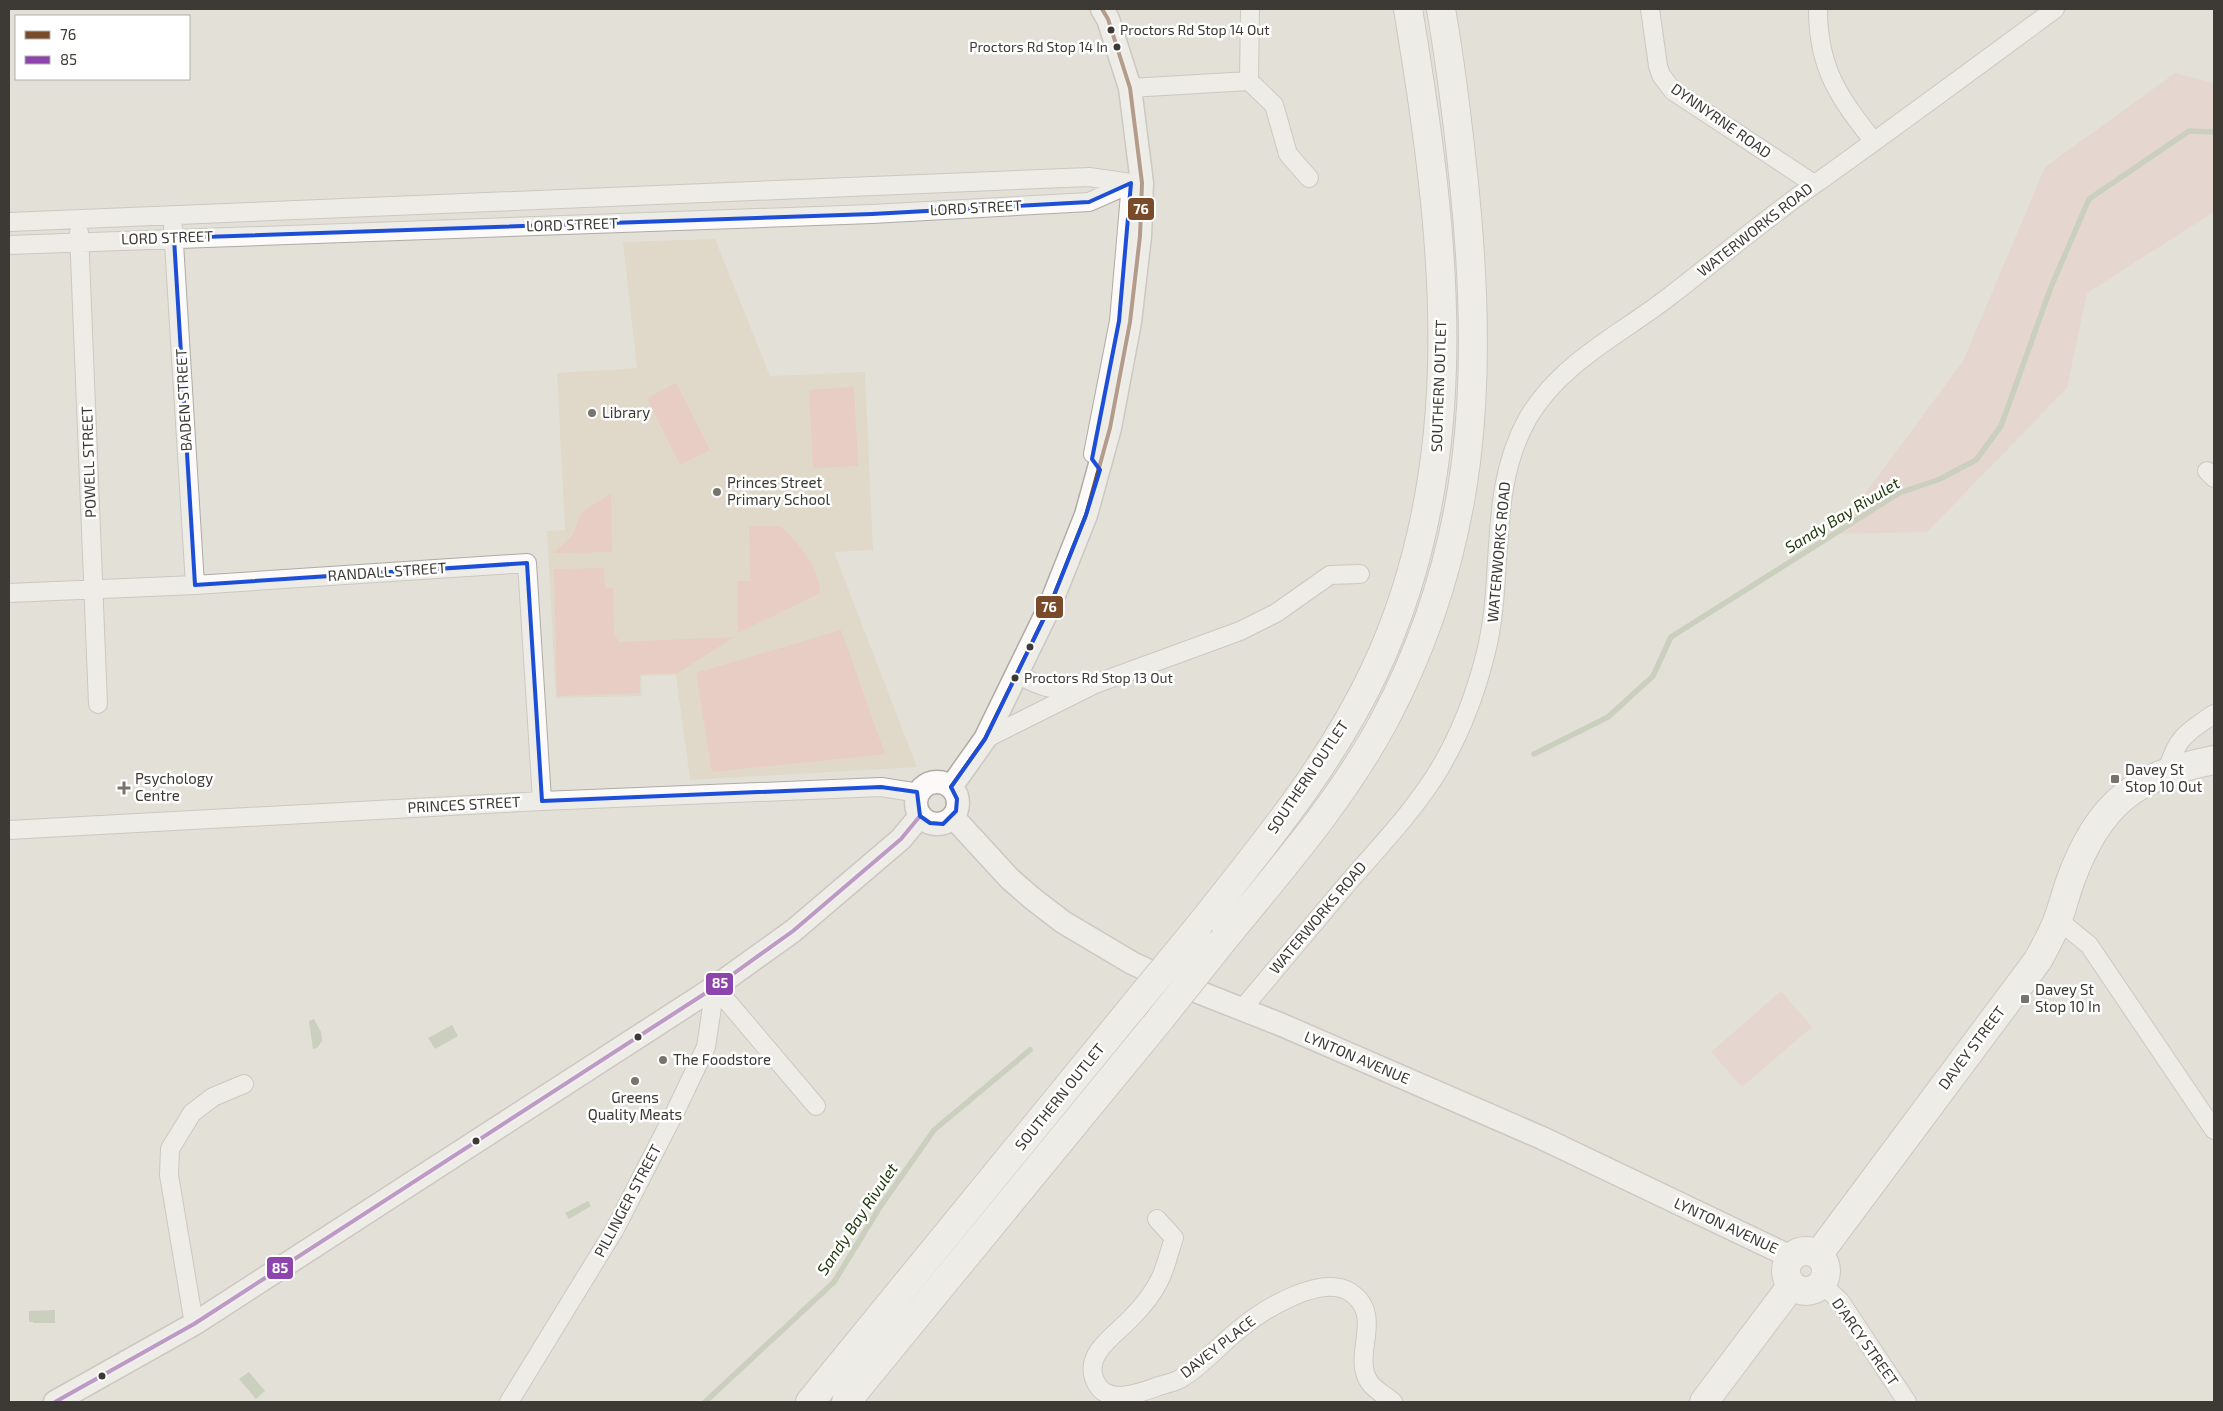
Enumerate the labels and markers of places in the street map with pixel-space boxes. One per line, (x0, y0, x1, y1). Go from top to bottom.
place label: Proctors Rd Stop 14 Out (1120, 21, 1270, 38)
marker: Proctors Rd Stop 14 Out (1106, 25, 1116, 35)
place label: Proctors Rd Stop 14 In (969, 38, 1108, 55)
marker: Proctors Rd Stop 14 In (1112, 42, 1122, 52)
place label: Library (602, 403, 650, 421)
marker: Library (586, 407, 598, 419)
place label: Princes Street Primary School (727, 473, 830, 508)
marker: Princes Street Primary School (711, 486, 723, 498)
unlabelled marker (1025, 642, 1035, 652)
place label: Proctors Rd Stop 13 Out (1024, 669, 1173, 686)
marker: Proctors Rd Stop 13 Out (1010, 673, 1020, 683)
place label: Davey St Stop 10 Out (2125, 760, 2203, 795)
place label: Psychology Centre (135, 769, 213, 804)
marker: Davey St Stop 10 Out (2109, 773, 2121, 785)
marker: Psychology Centre (117, 781, 131, 795)
place label: Davey St Stop 10 In (2035, 980, 2101, 1015)
marker: Davey St Stop 10 In (2019, 993, 2031, 1005)
unlabelled marker (633, 1032, 643, 1042)
place label: The Foodstore (673, 1050, 771, 1068)
marker: The Foodstore (657, 1054, 669, 1066)
marker: Greens Quality Meats (629, 1075, 641, 1087)
place label: Greens Quality Meats (588, 1088, 682, 1124)
unlabelled marker (471, 1136, 481, 1146)
unlabelled marker (97, 1371, 107, 1381)

